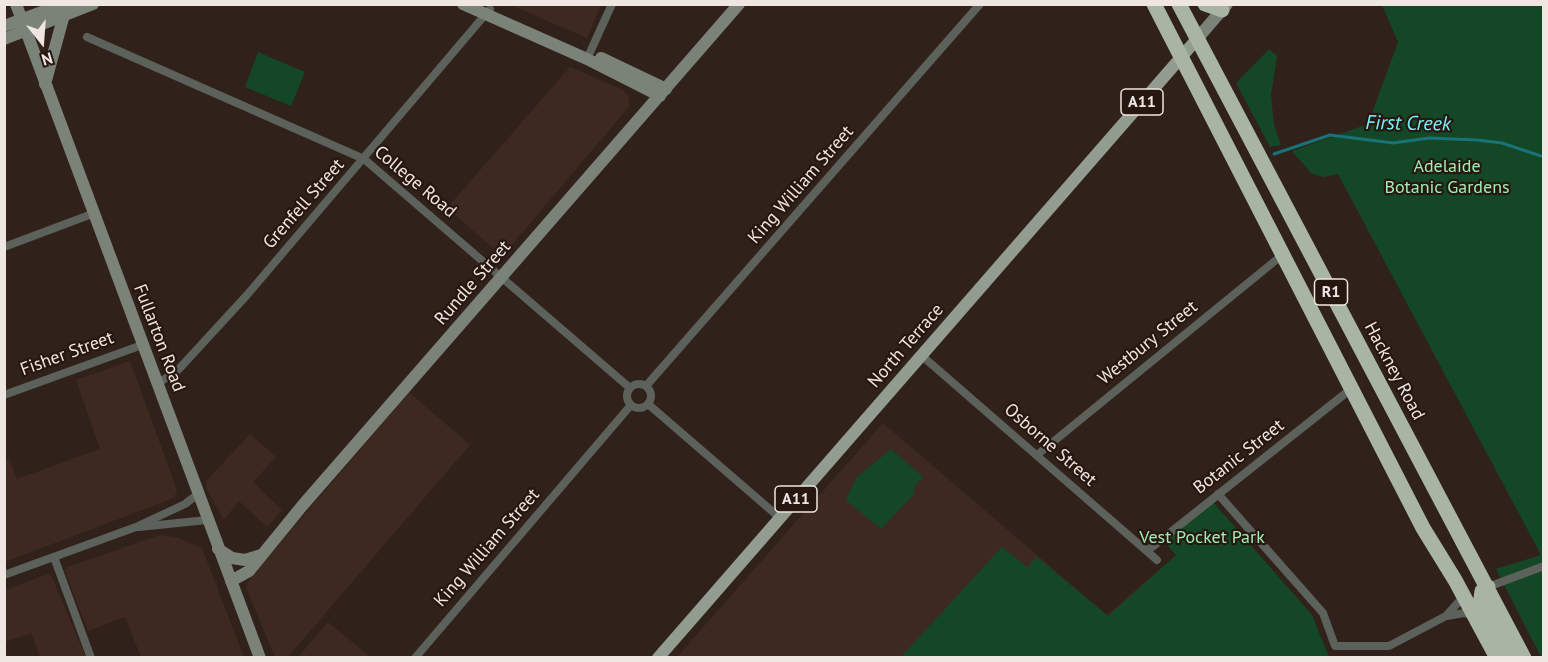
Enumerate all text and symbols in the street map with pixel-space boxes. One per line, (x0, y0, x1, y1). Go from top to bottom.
north arrow (12, 12, 72, 72)
text: N (39, 48, 55, 70)
road number: A11 (1121, 89, 1163, 115)
water label: First Creek (1365, 111, 1451, 137)
street label: King William Street (744, 121, 858, 249)
street label: College Road (370, 141, 460, 223)
street label: Grenfell Street (259, 155, 349, 253)
park label: Adelaide Botanic Gardens (1384, 156, 1510, 198)
street label: Rundle Street (430, 236, 516, 330)
road number: R1 (1314, 279, 1348, 305)
street label: Fullarton Road (129, 281, 189, 395)
street label: Westbury Street (1094, 296, 1202, 390)
street label: North Terrace (864, 300, 948, 392)
street label: Hackney Road (1359, 318, 1429, 424)
street label: Fisher Street (17, 327, 117, 381)
street label: Osborne Street (999, 399, 1101, 491)
street label: Botanic Street (1190, 415, 1288, 499)
street label: King William Street (430, 484, 544, 612)
road number: A11 (775, 486, 817, 512)
park label: Vest Pocket Park (1139, 527, 1265, 549)

